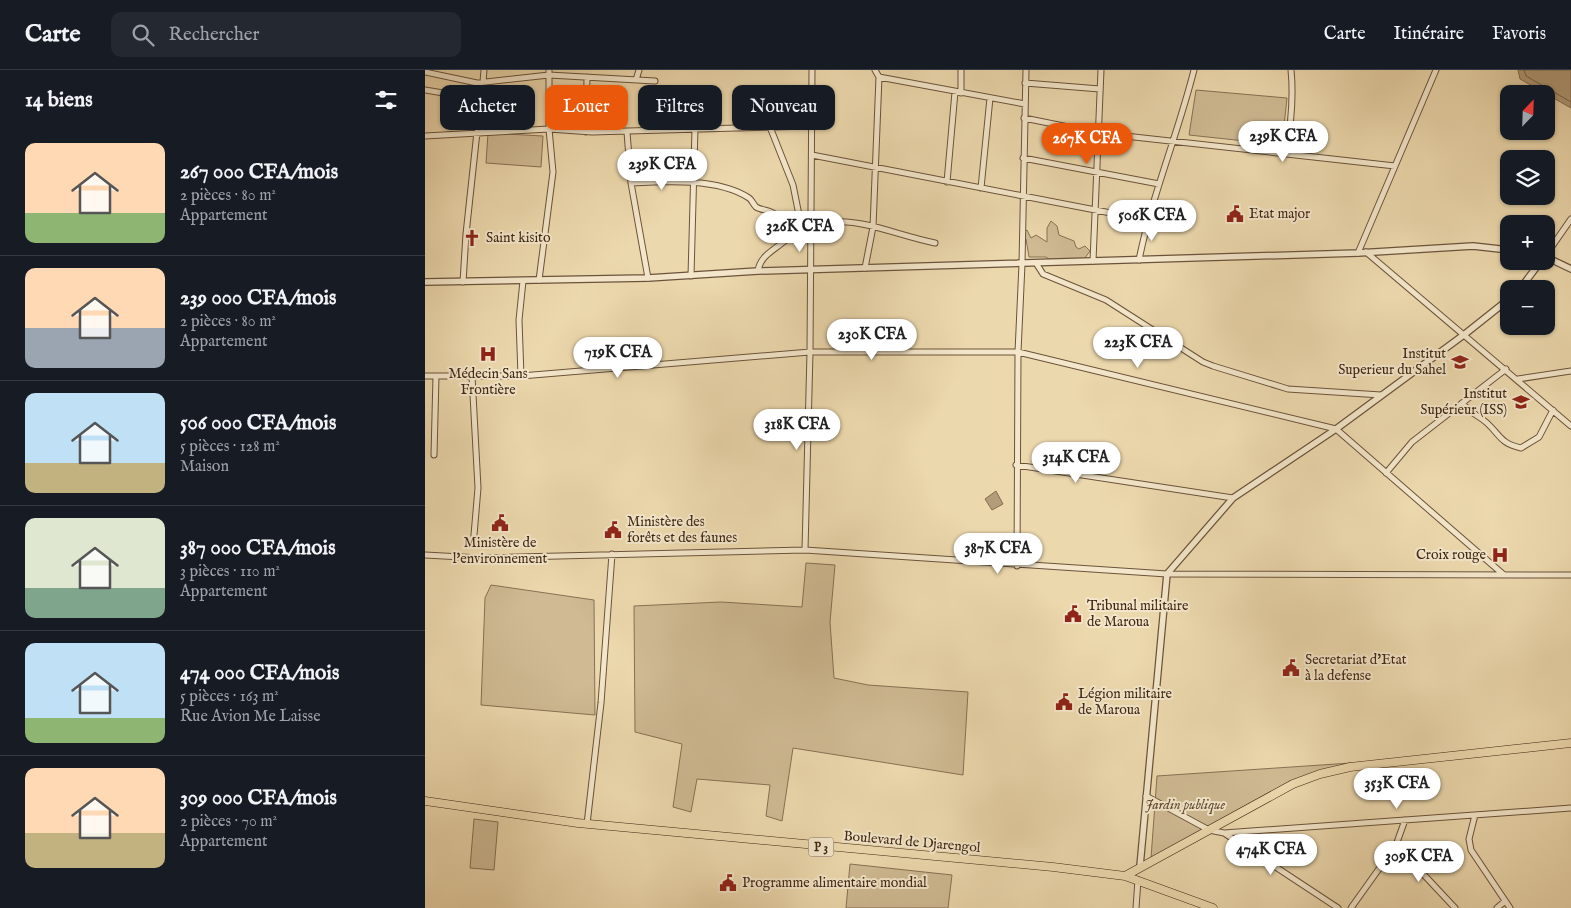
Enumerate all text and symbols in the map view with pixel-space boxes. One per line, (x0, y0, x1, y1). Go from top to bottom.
search box (111, 12, 461, 57)
text: Carte (25, 19, 81, 50)
icon: search (129, 21, 157, 49)
text: Rechercher (169, 23, 260, 47)
text: Carte (1324, 23, 1366, 46)
text: Itinéraire (1394, 23, 1464, 46)
text: Favoris (1492, 23, 1546, 46)
chip: Acheter (440, 85, 535, 130)
chip: Louer (545, 85, 628, 130)
chip: Filtres (638, 85, 722, 130)
chip: Nouveau (732, 85, 835, 130)
north arrow (1500, 85, 1555, 140)
map controls (1500, 85, 1555, 335)
icon: filters (372, 86, 400, 114)
text: 14 biens (25, 87, 93, 114)
pin: 239K CFA (1231, 121, 1335, 163)
pin: 267K CFA (1035, 122, 1139, 165)
text: 239K CFA (1249, 127, 1317, 147)
text: 267K CFA (1053, 129, 1121, 149)
pin: 239K CFA (610, 148, 714, 191)
button: layers (1500, 150, 1555, 205)
text: 239K CFA (628, 155, 696, 175)
text: 267 000 CFA/mois (180, 159, 338, 186)
icon: home (65, 163, 125, 223)
text: 2 pièces · 80 m² (180, 186, 276, 206)
pin: 506K CFA (1100, 200, 1204, 242)
public building icon: Etat major (1225, 204, 1245, 224)
place label: Etat major (1249, 205, 1310, 223)
text: Appartement (180, 206, 267, 226)
text: 506K CFA (1118, 206, 1186, 226)
pin: 326K CFA (748, 210, 852, 253)
button: + (1500, 215, 1555, 270)
text: 326K CFA (766, 217, 834, 237)
church icon: Saint kisito (462, 228, 482, 248)
place label: Saint kisito (486, 229, 551, 247)
button: − (1500, 280, 1555, 335)
text: 239 000 CFA/mois (180, 285, 337, 312)
icon: home (65, 288, 125, 348)
text: 2 pièces · 80 m² (180, 312, 276, 332)
pin: 230K CFA (820, 318, 924, 361)
text: 230K CFA (838, 325, 906, 345)
pin: 223K CFA (1086, 326, 1190, 369)
text: Appartement (180, 332, 267, 352)
text: 223K CFA (1104, 333, 1172, 353)
pin: 719K CFA (566, 336, 670, 379)
text: 719K CFA (584, 343, 652, 363)
hospital icon: Médecin Sans Frontière (478, 344, 498, 364)
place label: Institut Superieur du Sahel (1338, 345, 1446, 379)
school or university icon: Institut Superieur du Sahel (1450, 352, 1470, 372)
place label: Médecin Sans Frontière (448, 365, 528, 399)
place label: Institut Supérieur (ISS) (1420, 385, 1507, 419)
school or university icon: Institut Supérieur (ISS) (1511, 392, 1531, 412)
pin: 318K CFA (745, 408, 849, 451)
text: 506 000 CFA/mois (180, 410, 336, 437)
icon: home (65, 413, 125, 473)
text: 318K CFA (764, 415, 830, 435)
text: 5 pièces · 128 m² (180, 437, 280, 457)
pin: 314K CFA (1024, 442, 1128, 484)
text: 314K CFA (1043, 448, 1109, 468)
text: Maison (180, 457, 229, 477)
public building icon: Ministère de l'environnement (490, 513, 510, 533)
place label: Ministère des forêts et des faunes (627, 513, 737, 547)
public building icon: Ministère des forêts et des faunes (603, 520, 623, 540)
pin: 387K CFA (946, 532, 1050, 575)
place label: Ministère de l'environnement (453, 534, 547, 568)
text: 387 000 CFA/mois (180, 535, 336, 562)
icon: home (65, 538, 125, 598)
text: 387K CFA (965, 539, 1031, 559)
hospital icon: Croix rouge (1490, 545, 1510, 565)
place label: Croix rouge (1416, 546, 1487, 564)
text: 3 pièces · 110 m² (180, 562, 280, 582)
text: Appartement (180, 582, 267, 602)
place label: Tribunal militaire de Maroua (1087, 597, 1189, 631)
public building icon: Tribunal militaire de Maroua (1063, 604, 1083, 624)
place label: Secretariat d'Etat à la defense (1305, 651, 1407, 685)
public building icon: Secretariat d'Etat à la defense (1281, 658, 1301, 678)
text: 474 000 CFA/mois (180, 660, 339, 687)
icon: home (65, 663, 125, 723)
place label: Légion militaire de Maroua (1078, 685, 1173, 719)
text: 5 pièces · 163 m² (180, 687, 279, 707)
public building icon: Légion militaire de Maroua (1054, 692, 1074, 712)
text: Rue Avion Me Laisse (180, 707, 321, 727)
pin: 353K CFA (1345, 768, 1449, 810)
text: 353K CFA (1365, 774, 1429, 794)
text: 309 000 CFA/mois (180, 785, 337, 812)
icon: home (65, 788, 125, 848)
park label: Jardin publique (1145, 796, 1225, 814)
text: 2 pièces · 70 m² (180, 812, 277, 832)
street label: Boulevard de Djarengol (843, 827, 981, 857)
text: Appartement (180, 832, 267, 852)
pin: 474K CFA (1219, 834, 1323, 876)
road number: P 3 (809, 838, 833, 856)
text: 474K CFA (1236, 840, 1306, 860)
pin: 309K CFA (1367, 840, 1471, 883)
text: 309K CFA (1385, 847, 1453, 867)
public building icon: Programme alimentaire mondial (718, 873, 738, 893)
place label: Programme alimentaire mondial (742, 874, 927, 892)

